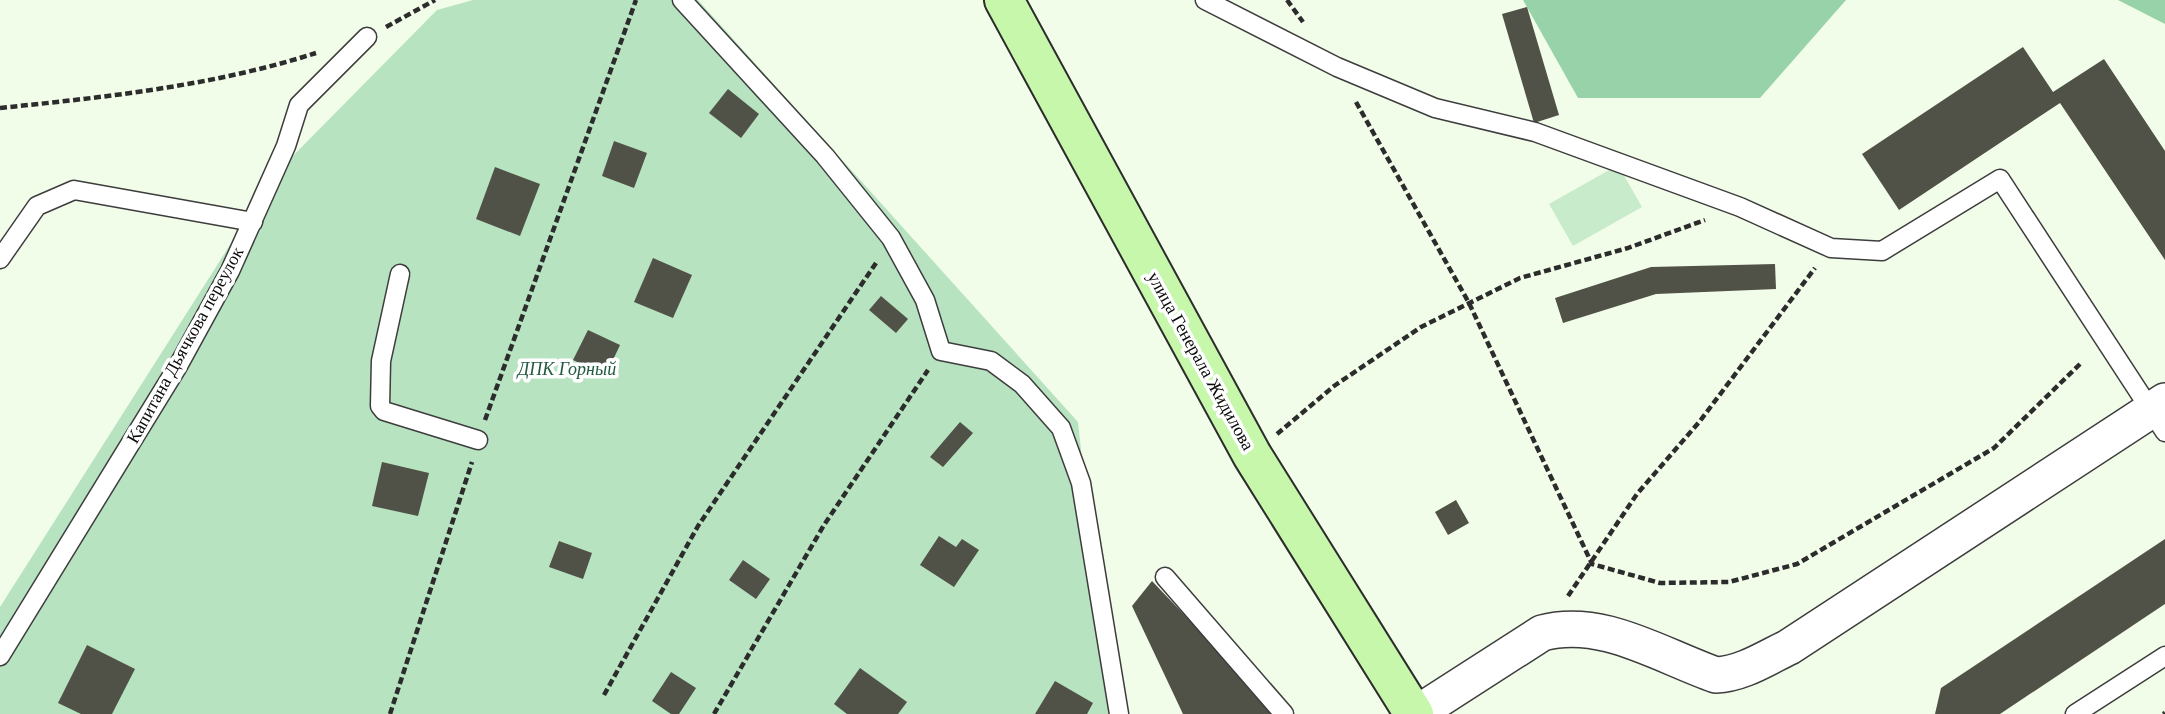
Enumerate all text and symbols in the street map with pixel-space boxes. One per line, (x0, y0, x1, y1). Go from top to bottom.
street label: Капитана Дьячкова переулок (123, 243, 248, 447)
street label: улица Генерала Жидилова (1144, 268, 1258, 454)
park label: ДПК Горный (516, 359, 616, 379)

